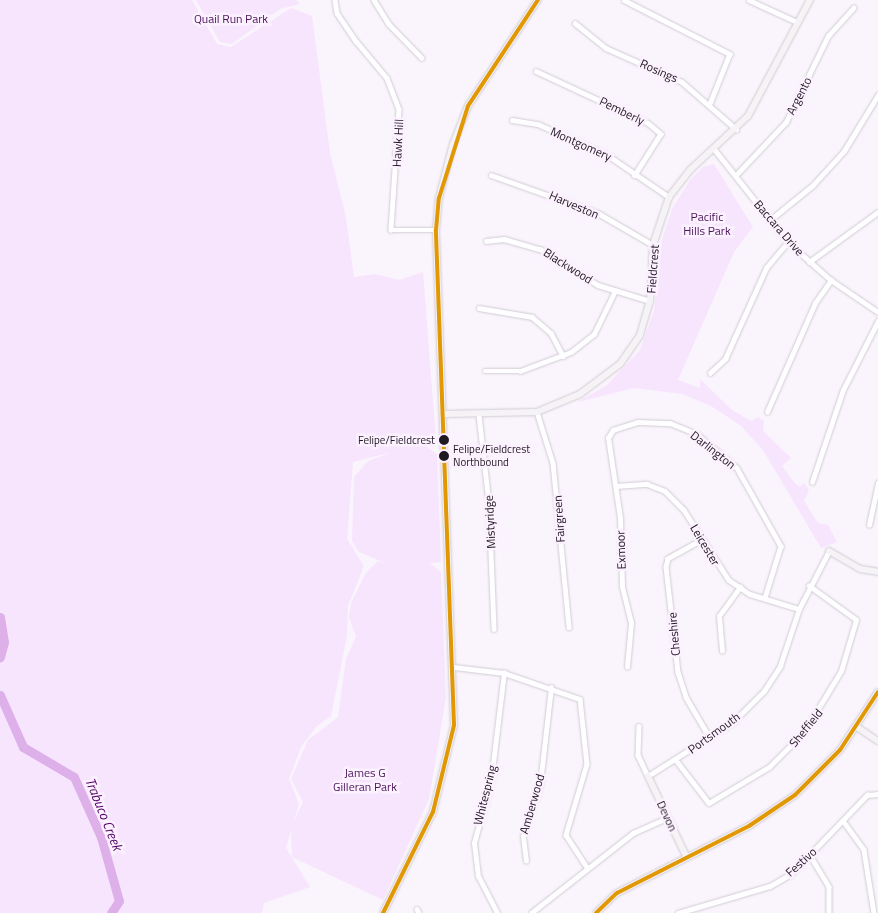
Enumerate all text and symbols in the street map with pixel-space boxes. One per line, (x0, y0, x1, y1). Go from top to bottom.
park label: Quail Run Park (194, 12, 268, 26)
street label: Rosings (638, 56, 680, 86)
street label: Argento (783, 75, 815, 117)
street label: Pemberly (597, 94, 647, 128)
street label: Hawk Hill (390, 119, 406, 167)
street label: Montgomery (548, 124, 614, 164)
street label: Harveston (547, 188, 601, 222)
street label: Baccara Drive (751, 197, 807, 259)
park label: Pacific Hills Park (683, 210, 731, 238)
street label: Fieldcrest (644, 244, 662, 294)
street label: Blackwood (541, 245, 595, 287)
street label: Darlington (688, 428, 738, 472)
place label: Felipe/Fieldcrest (358, 433, 435, 447)
marker: Felipe/Fieldcrest (439, 435, 449, 445)
place label: Felipe/Fieldcrest Northbound (453, 443, 530, 469)
marker: Felipe/Fieldcrest Northbound (439, 451, 449, 461)
street label: Mistyridge (481, 495, 499, 549)
street label: Fairgreen (550, 495, 568, 543)
street label: Leicester (687, 522, 723, 568)
street label: Exmoor (613, 530, 629, 570)
street label: Cheshire (665, 612, 683, 656)
street label: Sheffield (786, 706, 826, 750)
street label: Portsmouth (685, 709, 743, 757)
street label: Whitespring (471, 764, 499, 826)
park label: James G Gilleran Park (333, 766, 397, 794)
street label: Amberwood (517, 772, 547, 836)
water label: Trabuco Creek (82, 775, 126, 853)
street label: Devon (654, 798, 680, 834)
street label: Festivo (783, 844, 819, 880)

